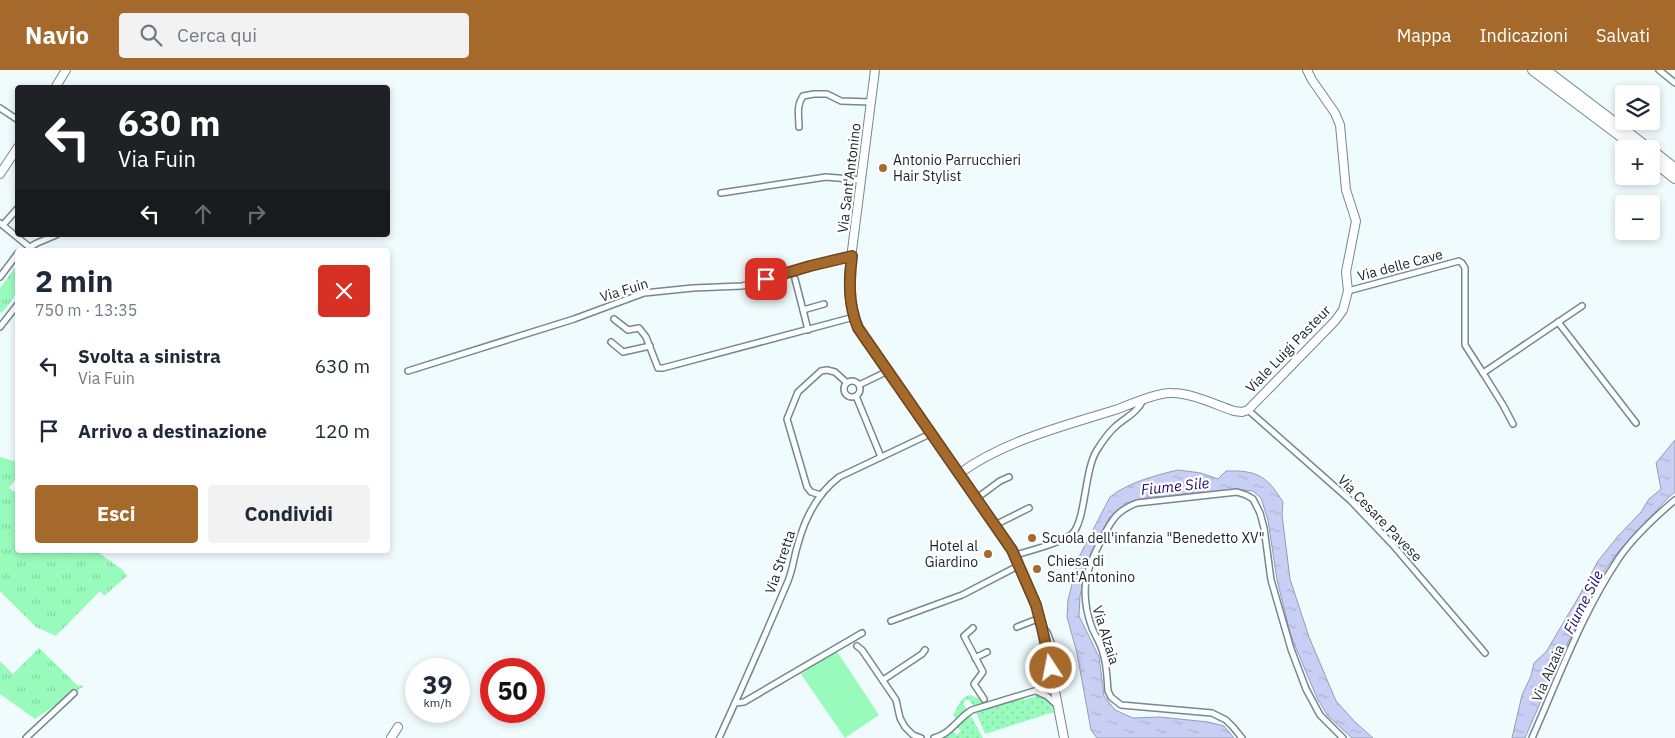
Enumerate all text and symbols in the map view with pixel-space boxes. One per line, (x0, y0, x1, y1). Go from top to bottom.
search box (119, 13, 469, 58)
text: Navio (25, 19, 89, 51)
icon: search (137, 21, 165, 49)
text: Cerca qui (177, 23, 257, 47)
text: Mappa (1397, 24, 1451, 47)
text: Indicazioni (1479, 24, 1568, 47)
text: Salvati (1596, 24, 1650, 47)
map controls (1615, 85, 1660, 240)
button: layers (1615, 85, 1660, 130)
text: 630 m (118, 100, 221, 146)
icon: left (35, 105, 100, 170)
street label: Via Sant'Antonino (833, 122, 865, 234)
button: + (1615, 140, 1660, 185)
text: Via Fuin (118, 144, 196, 173)
place label: Antonio Parrucchieri Hair Stylist (893, 151, 1021, 185)
marker: Antonio Parrucchieri Hair Stylist (877, 162, 889, 174)
button: − (1615, 195, 1660, 240)
icon: left (136, 200, 164, 228)
icon: ahead (189, 200, 217, 228)
icon: right (242, 200, 270, 228)
street label: Via delle Cave (1355, 245, 1445, 285)
pin (745, 258, 787, 300)
text: 2 min (35, 261, 113, 300)
button: close (318, 265, 370, 317)
icon: arrive (752, 265, 780, 293)
street label: Via Fuin (598, 274, 650, 306)
text: 750 m · 13:35 (35, 300, 137, 320)
street label: Viale Luigi Pasteur (1242, 301, 1334, 397)
text: Svolta a sinistra (78, 344, 221, 368)
icon: left (35, 352, 63, 380)
text: 630 m (315, 354, 370, 378)
text: Via Fuin (78, 368, 135, 388)
icon: arrive (35, 417, 63, 445)
text: Arrivo a destinazione (78, 419, 267, 443)
text: 120 m (315, 419, 370, 443)
street label: Via Cesare Pavese (1334, 471, 1426, 566)
water label: Fiume Sile (1140, 473, 1210, 499)
button: Esci (35, 485, 198, 543)
button: Condividi (208, 485, 370, 543)
street label: Via Stretta (761, 527, 799, 596)
place label: Scuola dell'infanzia "Benedetto XV" (1042, 529, 1265, 547)
marker: Scuola dell'infanzia "Benedetto XV" (1026, 532, 1038, 544)
place label: Hotel al Giardino (925, 537, 978, 571)
marker: Hotel al Giardino (982, 548, 994, 560)
place label: Chiesa di Sant'Antonino (1047, 552, 1135, 586)
marker: Chiesa di Sant'Antonino (1031, 563, 1043, 575)
water label: Fiume Sile (1559, 567, 1607, 637)
street label: Via Alzaia (1089, 603, 1124, 667)
position arrow (1024, 641, 1076, 693)
street label: Via Alzaia (1527, 641, 1569, 704)
speed limit sign: 50 (480, 658, 545, 723)
text: 39 (422, 668, 453, 701)
text: km/h (423, 695, 452, 710)

